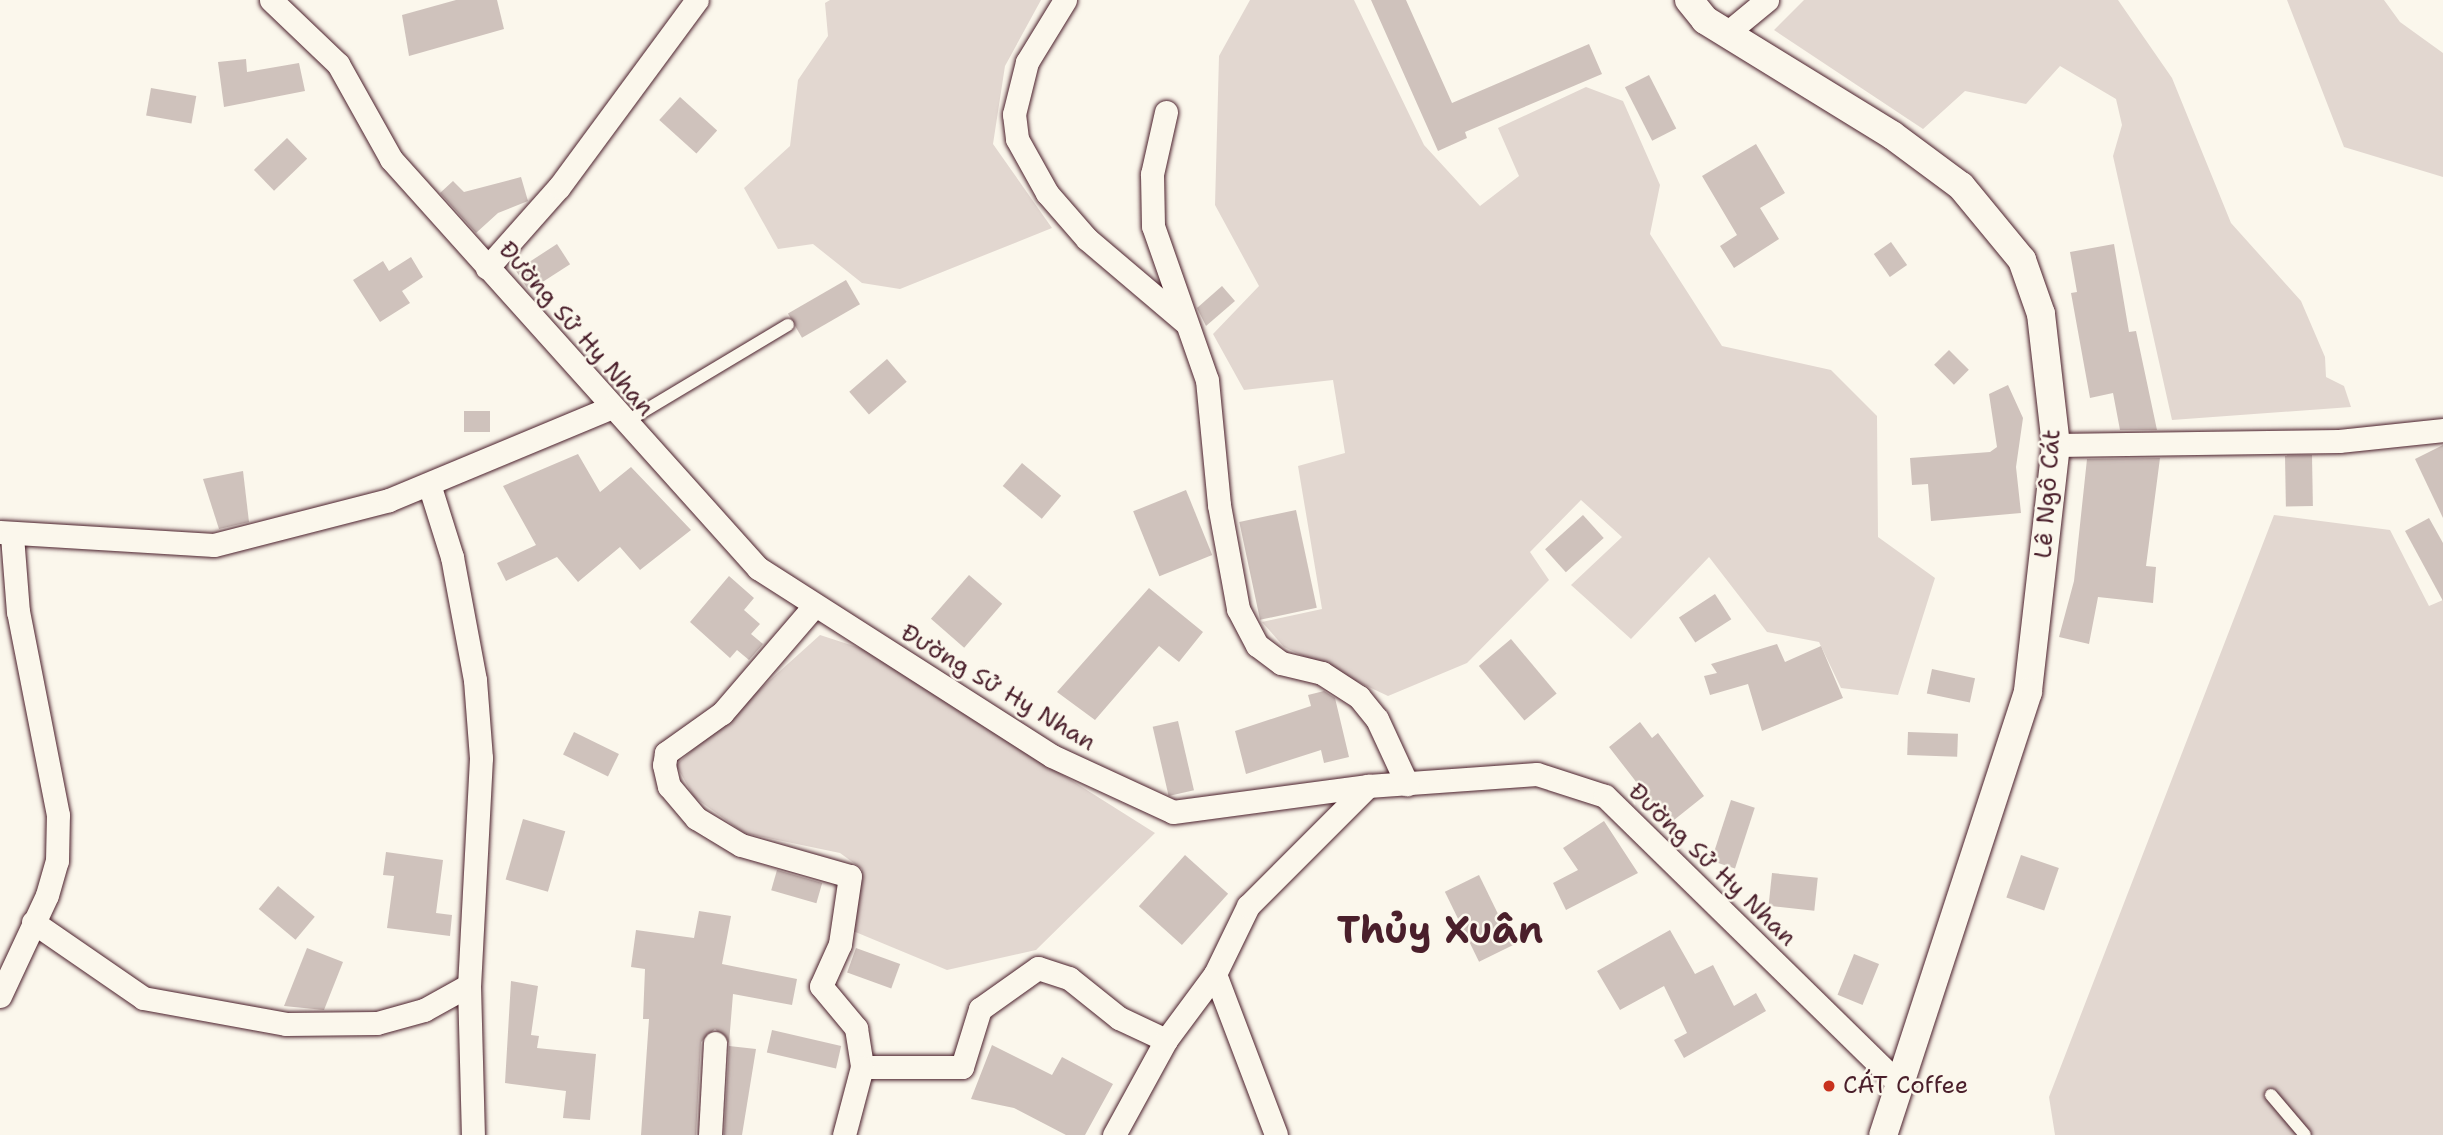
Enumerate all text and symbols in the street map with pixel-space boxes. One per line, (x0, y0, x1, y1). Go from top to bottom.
street label: Đường Sử Hy Nhan (492, 236, 660, 422)
street label: Lê Ngô Cát (2029, 428, 2067, 560)
street label: Đường Sử Hy Nhan (895, 619, 1101, 757)
street label: Đường Sử Hy Nhan (1622, 778, 1802, 952)
district label: Thủy Xuân (1337, 907, 1543, 953)
place label: CÁT Coffee (1843, 1072, 1968, 1100)
marker: CÁT Coffee (1821, 1078, 1837, 1094)

